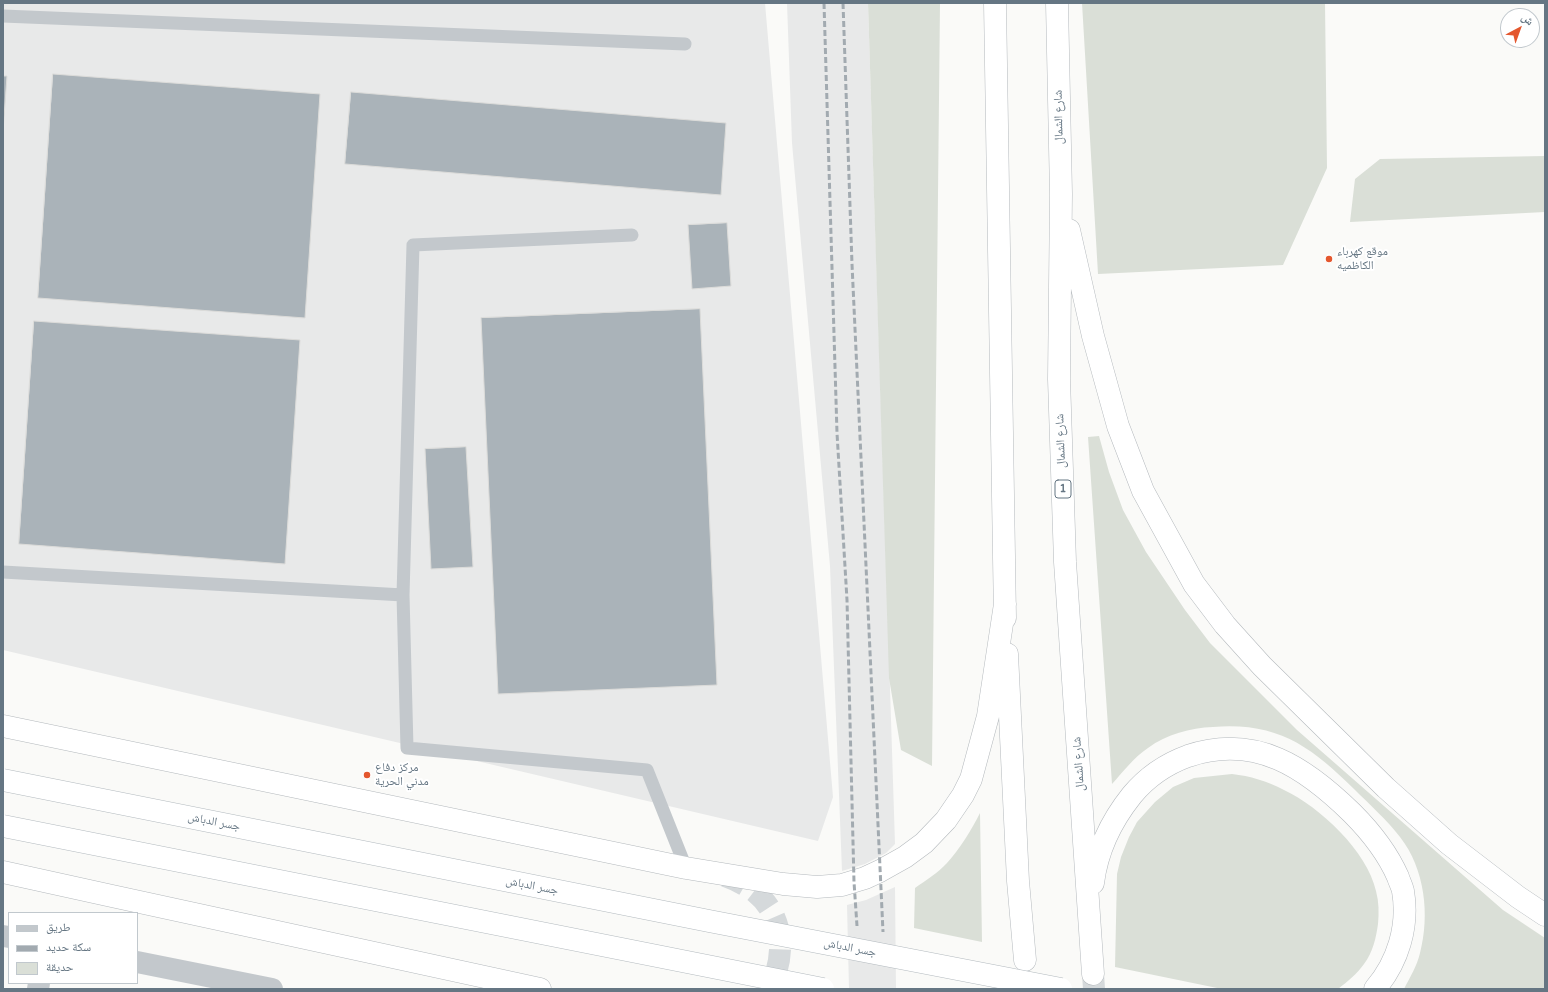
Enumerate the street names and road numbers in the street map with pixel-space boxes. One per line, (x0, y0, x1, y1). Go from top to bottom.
street label: شارع الشمال (1051, 90, 1067, 144)
street label: شارع الشمال (1053, 414, 1069, 468)
road number: 1 (1055, 480, 1071, 498)
street label: شارع الشمال (1070, 736, 1088, 792)
street label: جسر الدباش (187, 810, 241, 834)
street label: جسر الدباش (505, 874, 559, 898)
street label: جسر الدباش (823, 936, 877, 960)

